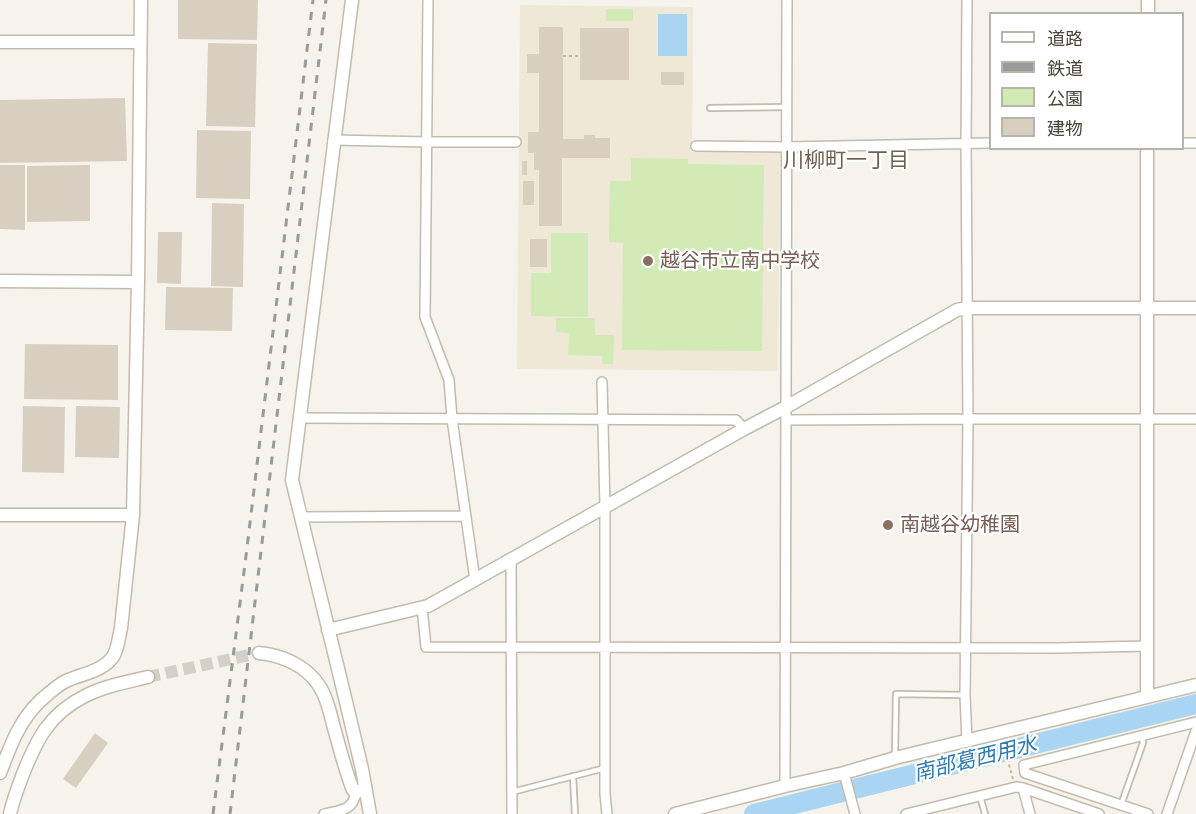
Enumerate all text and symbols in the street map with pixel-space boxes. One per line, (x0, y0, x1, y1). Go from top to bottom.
legend (989, 12, 1184, 150)
text: 道路 (1047, 27, 1083, 49)
text: 鉄道 (1047, 57, 1083, 79)
text: 公園 (1047, 87, 1083, 109)
text: 建物 (1047, 117, 1083, 139)
district label: 川柳町一丁目 (783, 147, 909, 173)
place label: 越谷市立南中学校 (660, 249, 820, 273)
marker: 越谷市立南中学校 (641, 254, 655, 268)
place label: 南越谷幼稚園 (900, 513, 1020, 537)
marker: 南越谷幼稚園 (881, 518, 895, 532)
water label: 南部葛西用水 (911, 732, 1039, 786)

